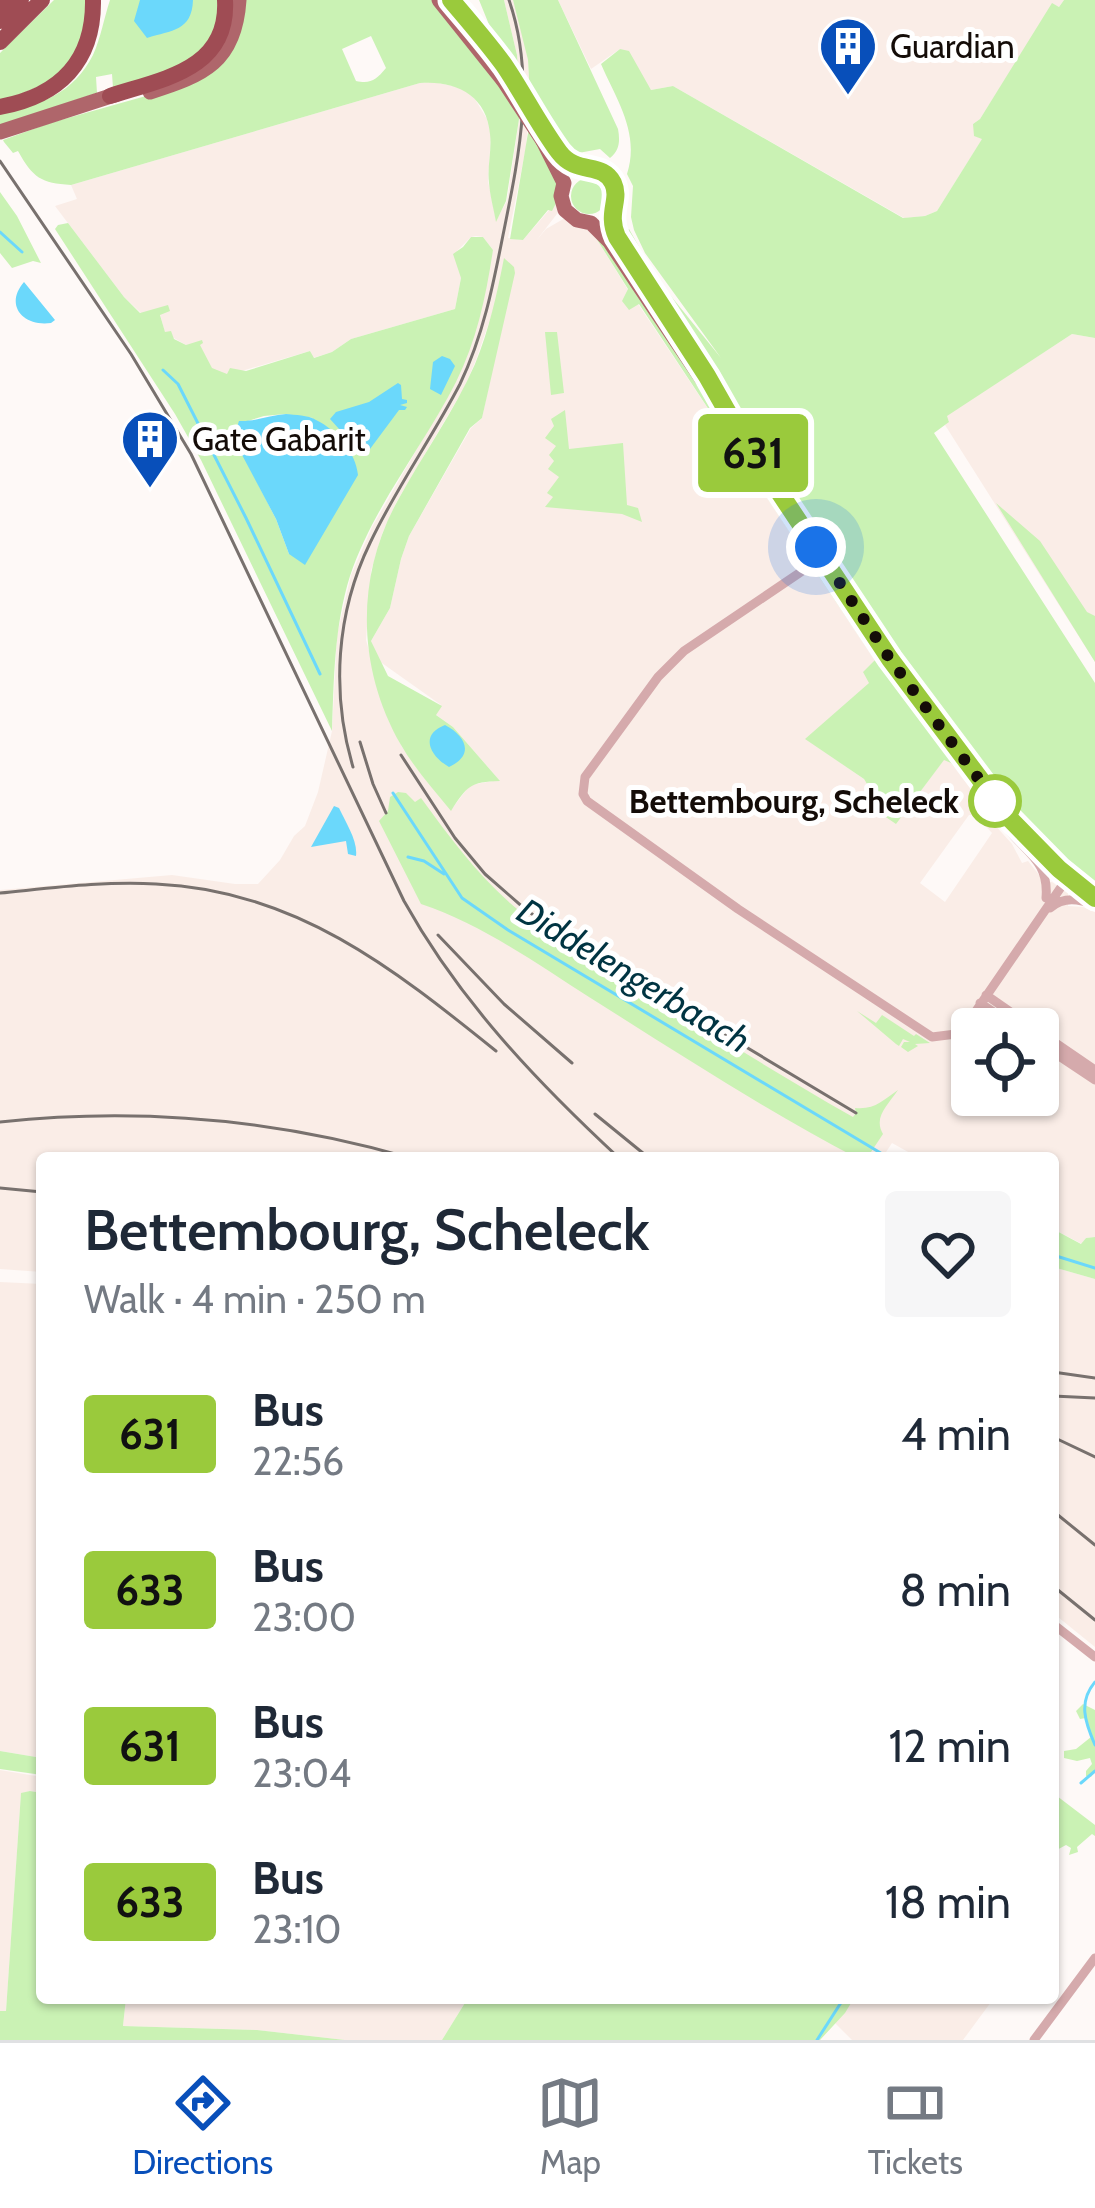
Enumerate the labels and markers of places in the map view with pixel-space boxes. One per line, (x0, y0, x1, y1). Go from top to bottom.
building icon: Guardian (817, 15, 879, 97)
place label: Guardian (890, 26, 1015, 66)
building icon: Gate Gabarit (119, 408, 181, 490)
place label: Gate Gabarit (192, 419, 366, 459)
marker: Bettembourg, Scheleck (970, 776, 1020, 826)
place label: Bettembourg, Scheleck (629, 781, 959, 821)

